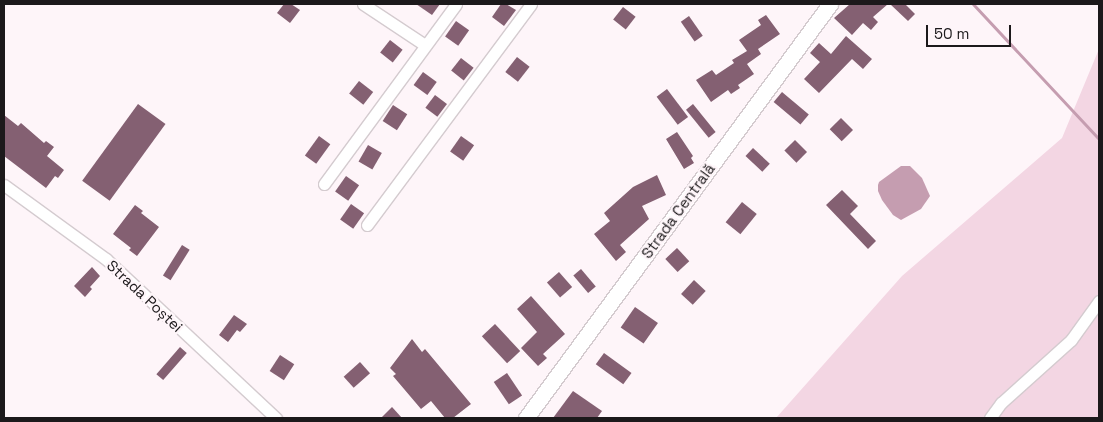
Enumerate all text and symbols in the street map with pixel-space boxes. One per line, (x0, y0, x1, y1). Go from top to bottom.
scale bar (928, 15, 1013, 47)
text: 50 m (934, 24, 969, 43)
street label: Strada Centrală (638, 160, 718, 262)
street label: Strada Poștei (103, 256, 187, 336)

